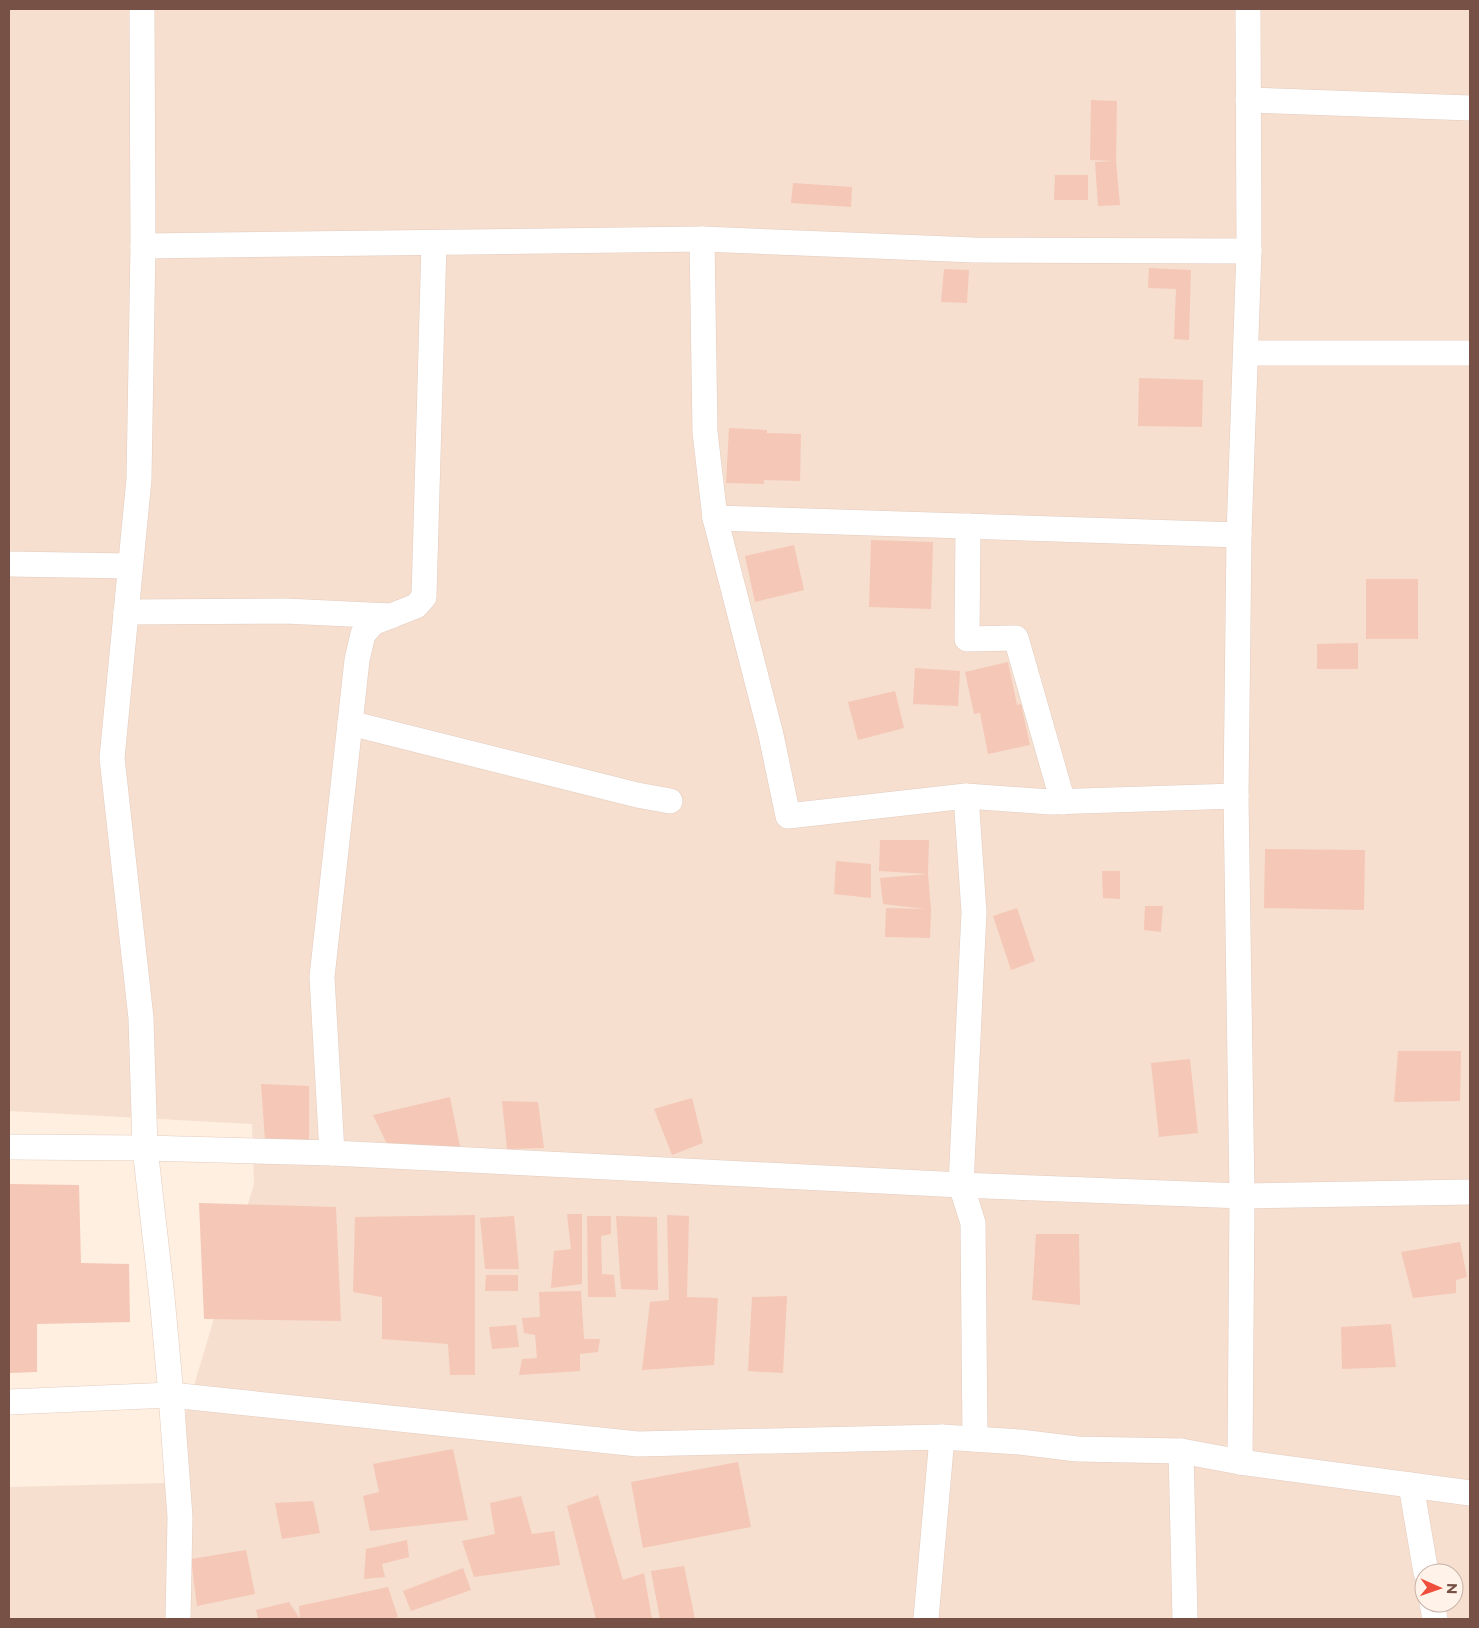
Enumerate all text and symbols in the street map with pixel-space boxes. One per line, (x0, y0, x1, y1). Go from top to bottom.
north arrow (1414, 1563, 1464, 1613)
text: N (1443, 1582, 1461, 1594)

